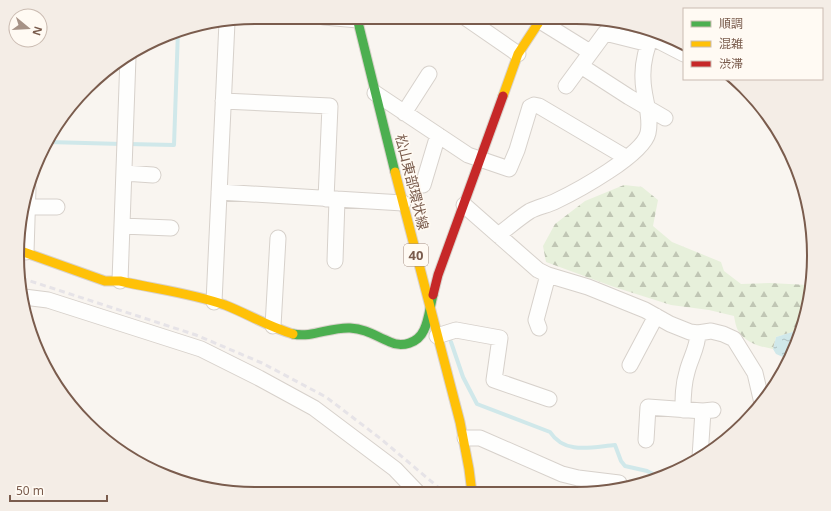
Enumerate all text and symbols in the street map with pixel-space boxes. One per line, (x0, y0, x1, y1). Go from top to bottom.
north arrow (8, 8, 48, 48)
legend (683, 8, 823, 80)
text: 順調 (719, 15, 743, 32)
text: N (29, 25, 47, 38)
text: 混雑 (719, 35, 743, 52)
text: 渋滞 (719, 55, 743, 72)
street label: 松山東部環状線 (391, 132, 434, 232)
road number: 40 (404, 244, 428, 266)
scale bar (10, 477, 107, 503)
text: 50 m (16, 482, 44, 499)

